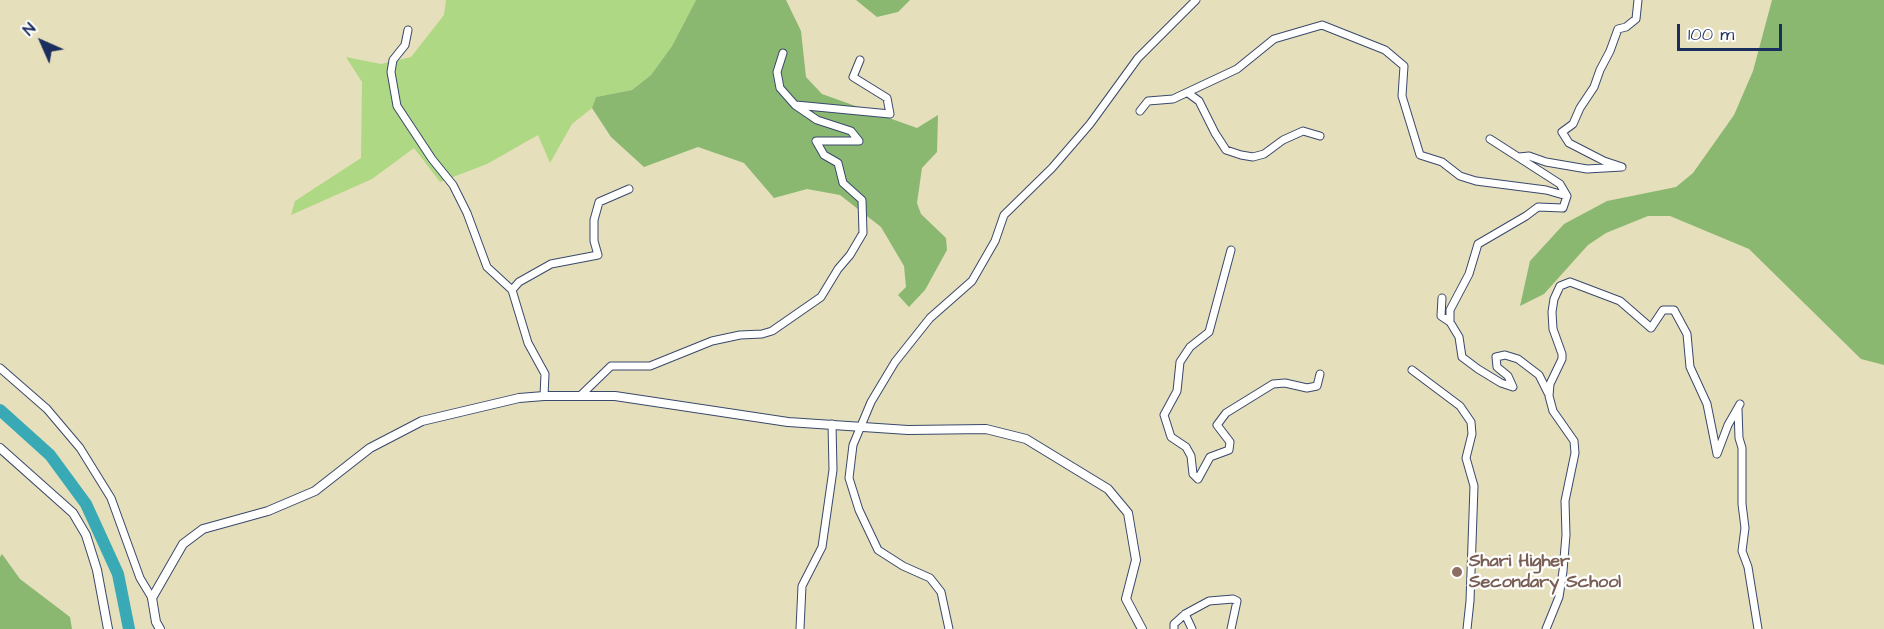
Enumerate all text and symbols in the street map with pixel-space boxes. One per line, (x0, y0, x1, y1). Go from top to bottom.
north arrow (12, 12, 72, 72)
scale bar (1680, 12, 1785, 50)
text: N (18, 18, 41, 41)
text: 100 m (1688, 22, 1734, 47)
place label: Shari Higher Secondary School (1469, 551, 1621, 594)
marker: Shari Higher Secondary School (1450, 565, 1464, 579)

